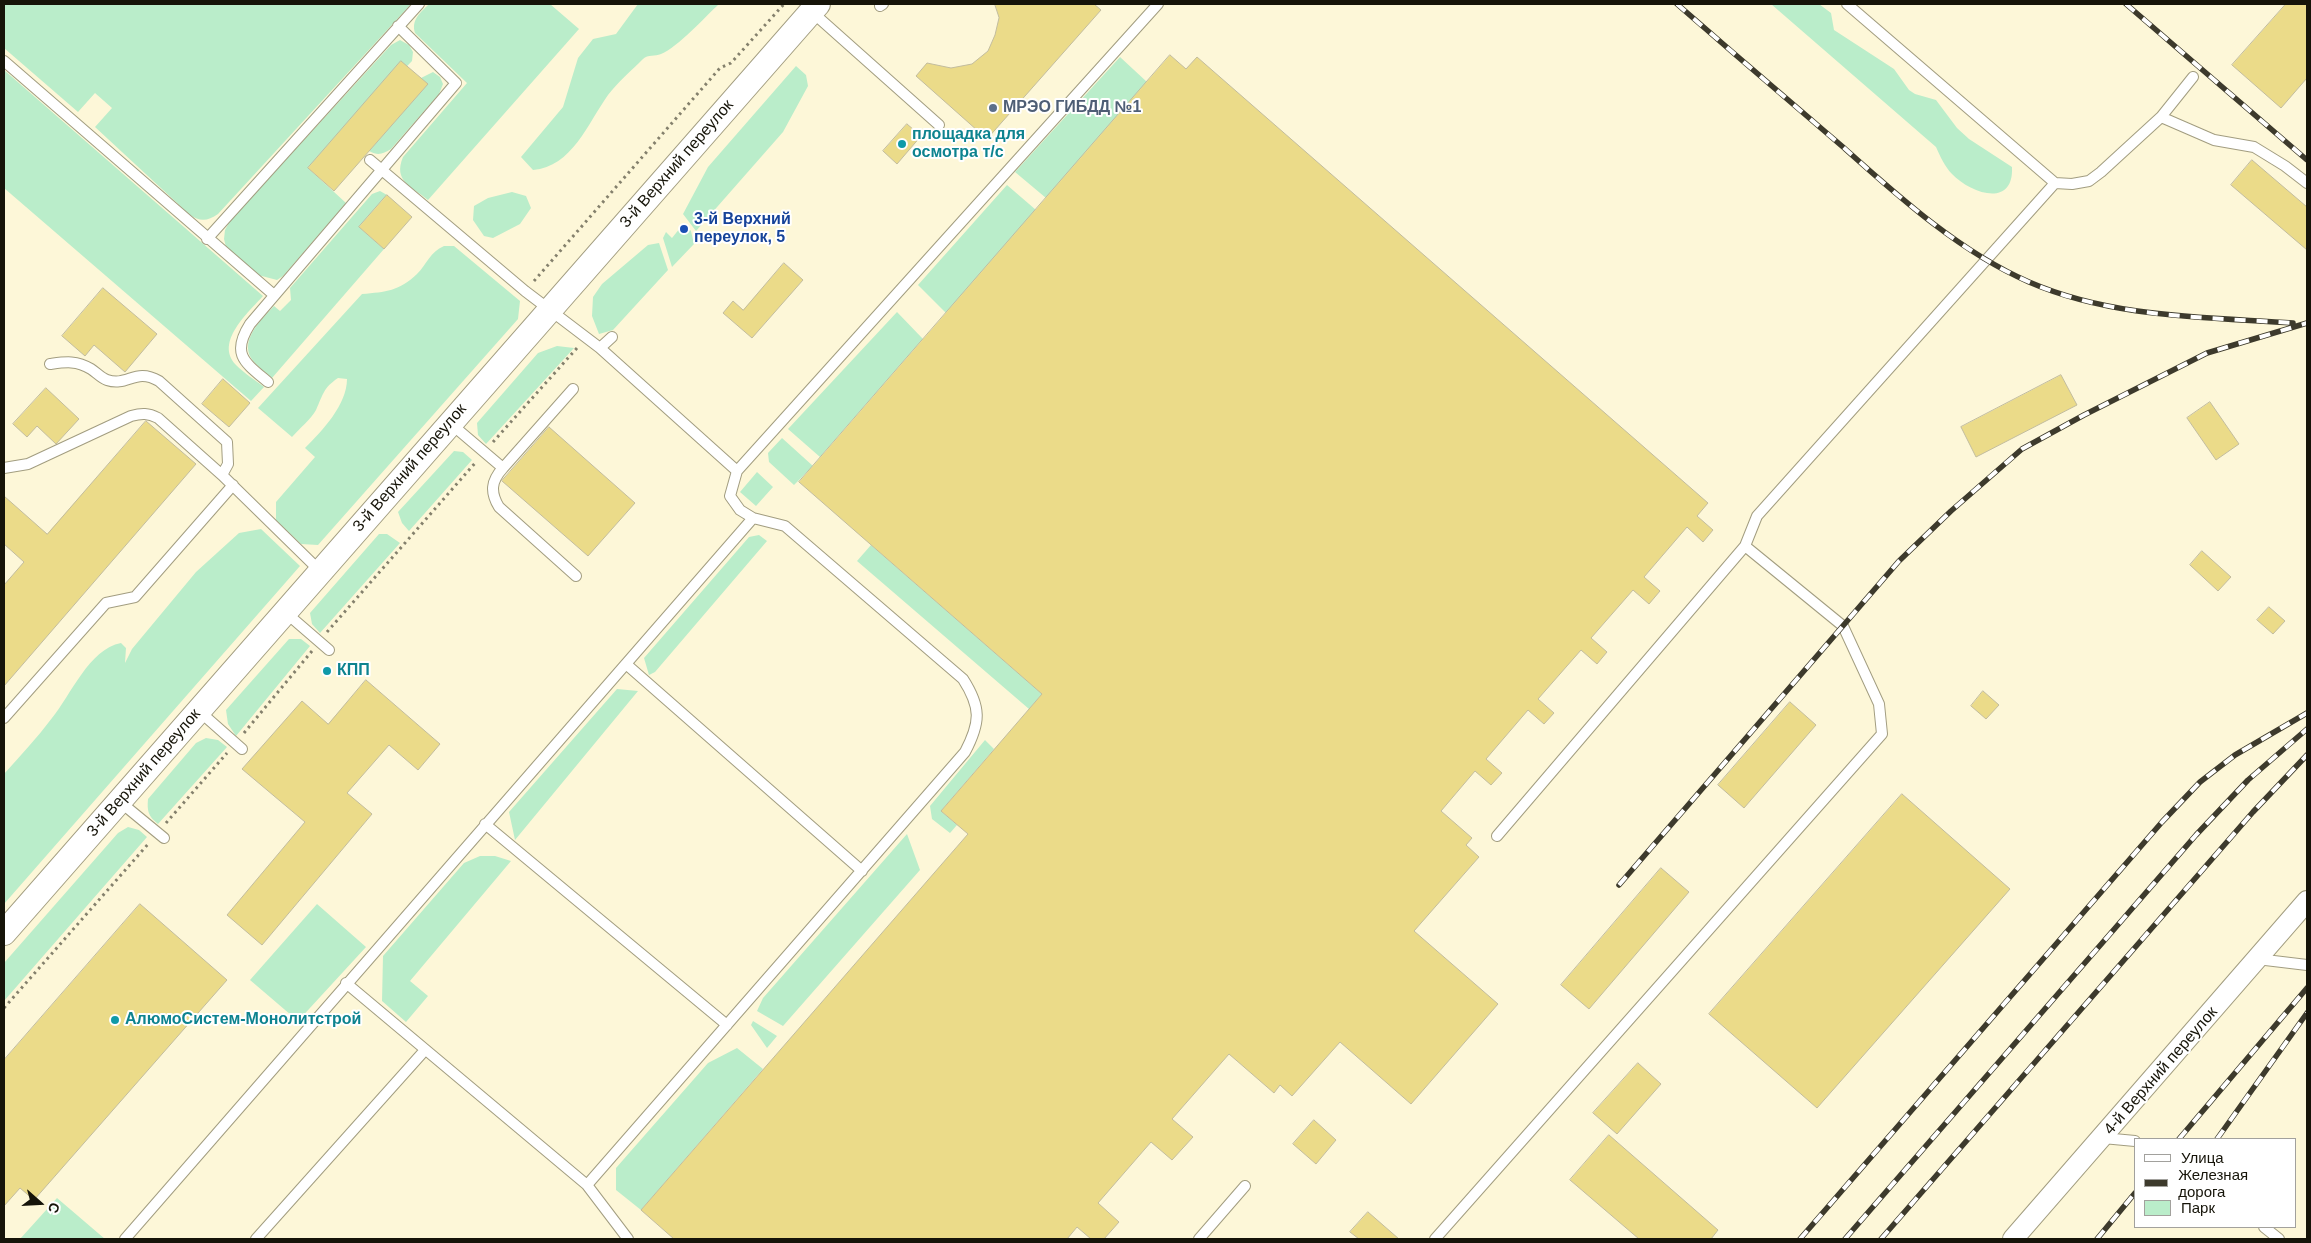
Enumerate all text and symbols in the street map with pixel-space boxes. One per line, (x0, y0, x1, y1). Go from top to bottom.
street label: 3-й Верхний переулок (616, 96, 738, 232)
place label: МРЭО ГИБДД №1 (1003, 98, 1141, 118)
marker: МРЭО ГИБДД №1 (987, 102, 999, 114)
place label: площадка для осмотра т/с (912, 125, 1025, 163)
marker: площадка для осмотра т/с (896, 138, 908, 150)
place label: 3-й Верхний переулок, 5 (694, 210, 791, 248)
marker: 3-й Верхний переулок, 5 (678, 223, 690, 235)
street label: 3-й Верхний переулок (349, 400, 471, 536)
place label: КПП (337, 661, 370, 681)
marker: КПП (321, 665, 333, 677)
street label: 3-й Верхний переулок (83, 705, 205, 841)
street label: 4-й Верхний переулок (2100, 1003, 2222, 1139)
place label: АлюмоСистем-Монолитстрой (125, 1010, 361, 1030)
marker: АлюмоСистем-Монолитстрой (109, 1014, 121, 1026)
legend (2134, 1138, 2296, 1228)
text: Улица (2181, 1149, 2224, 1166)
text: Железная дорога (2178, 1166, 2248, 1200)
north arrow (15, 1178, 65, 1228)
text: Парк (2181, 1199, 2215, 1216)
text: С (45, 1200, 63, 1215)

